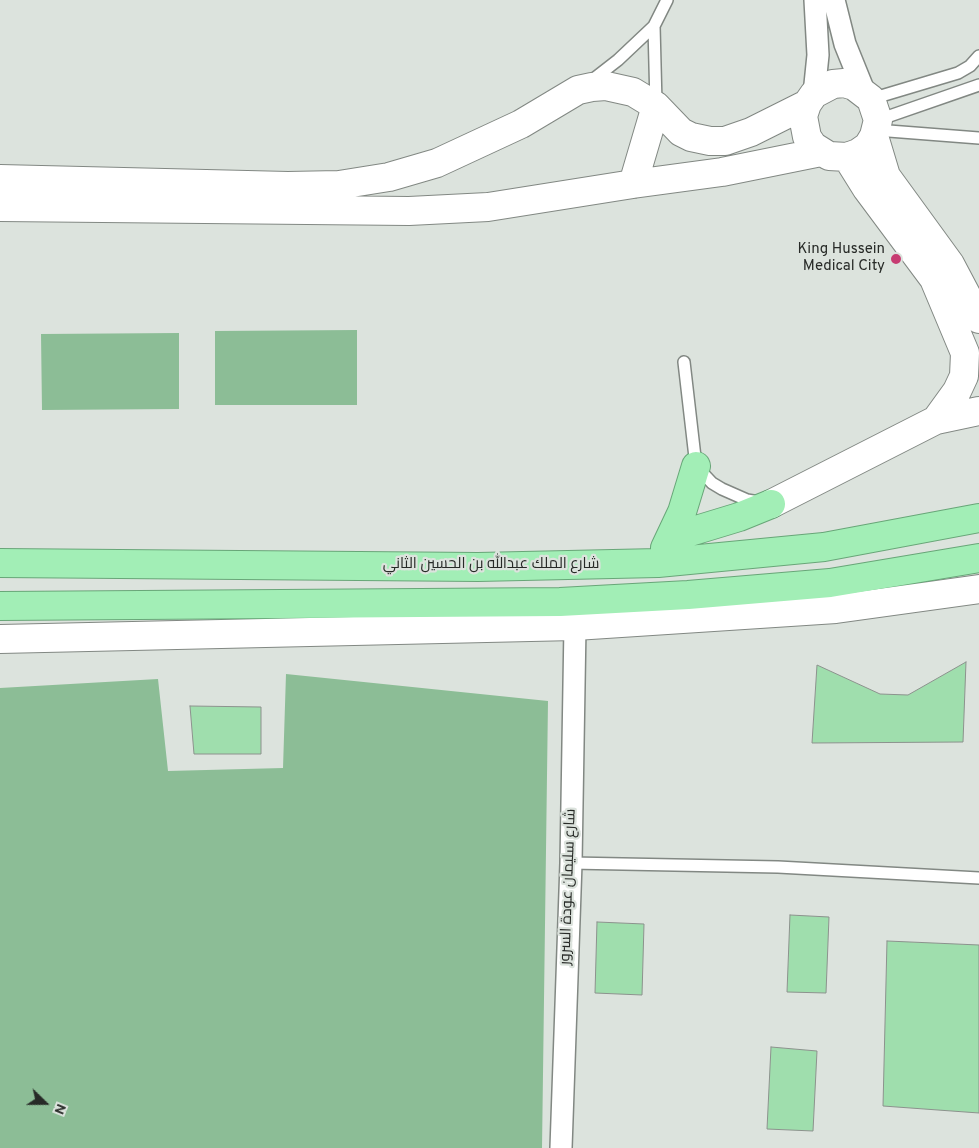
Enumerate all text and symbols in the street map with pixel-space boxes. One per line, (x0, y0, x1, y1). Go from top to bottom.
place label: King Hussein Medical City (797, 241, 885, 276)
marker: King Hussein Medical City (889, 252, 903, 266)
street label: شارع الملك عبدالله بن الحسين الثاني (383, 556, 599, 574)
street label: شارع سليمان عودة السرور (557, 808, 581, 966)
north arrow (20, 1078, 70, 1128)
text: N (50, 1101, 69, 1117)

